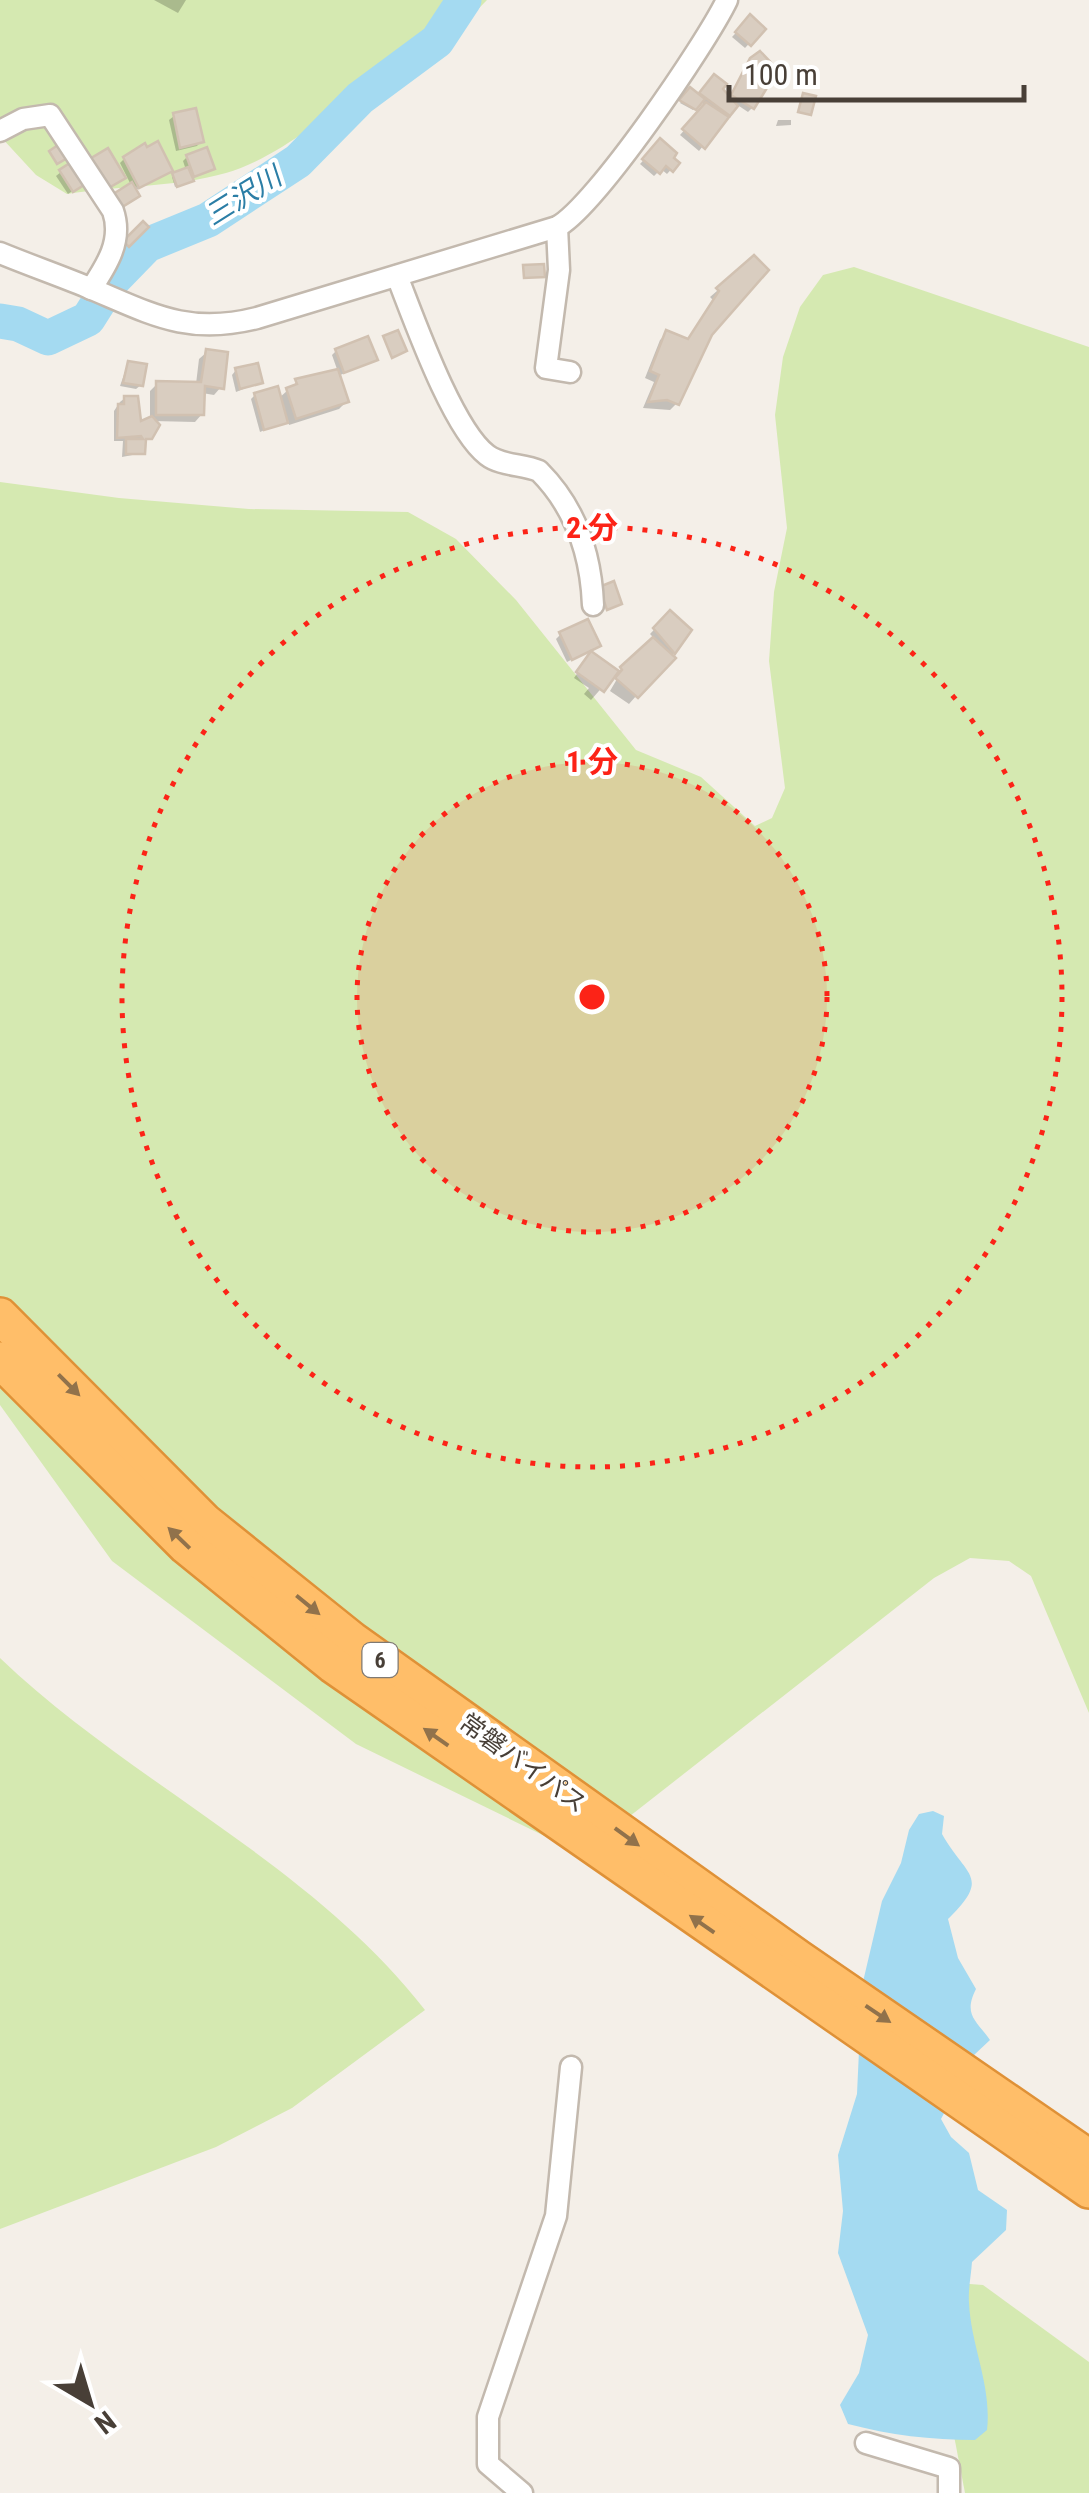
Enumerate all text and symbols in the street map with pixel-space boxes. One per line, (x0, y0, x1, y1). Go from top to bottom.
scale bar (729, 40, 1024, 102)
text: 100 m (744, 57, 818, 92)
water label: 三沢川 (199, 158, 290, 232)
text: 2 分 (566, 510, 618, 545)
text: 1 分 (566, 744, 618, 779)
centre of rings (574, 979, 610, 1015)
one-way arrow (56, 1373, 80, 1397)
one-way arrow (167, 1527, 191, 1550)
one-way arrow (295, 1594, 320, 1615)
road number: 6 (362, 1643, 398, 1677)
street label: 常磐バイパス (454, 1707, 592, 1819)
one-way arrow (423, 1728, 449, 1747)
one-way arrow (614, 1827, 640, 1846)
one-way arrow (689, 1914, 715, 1934)
one-way arrow (865, 2004, 892, 2022)
north arrow (40, 2353, 140, 2453)
text: N (88, 2404, 122, 2441)

